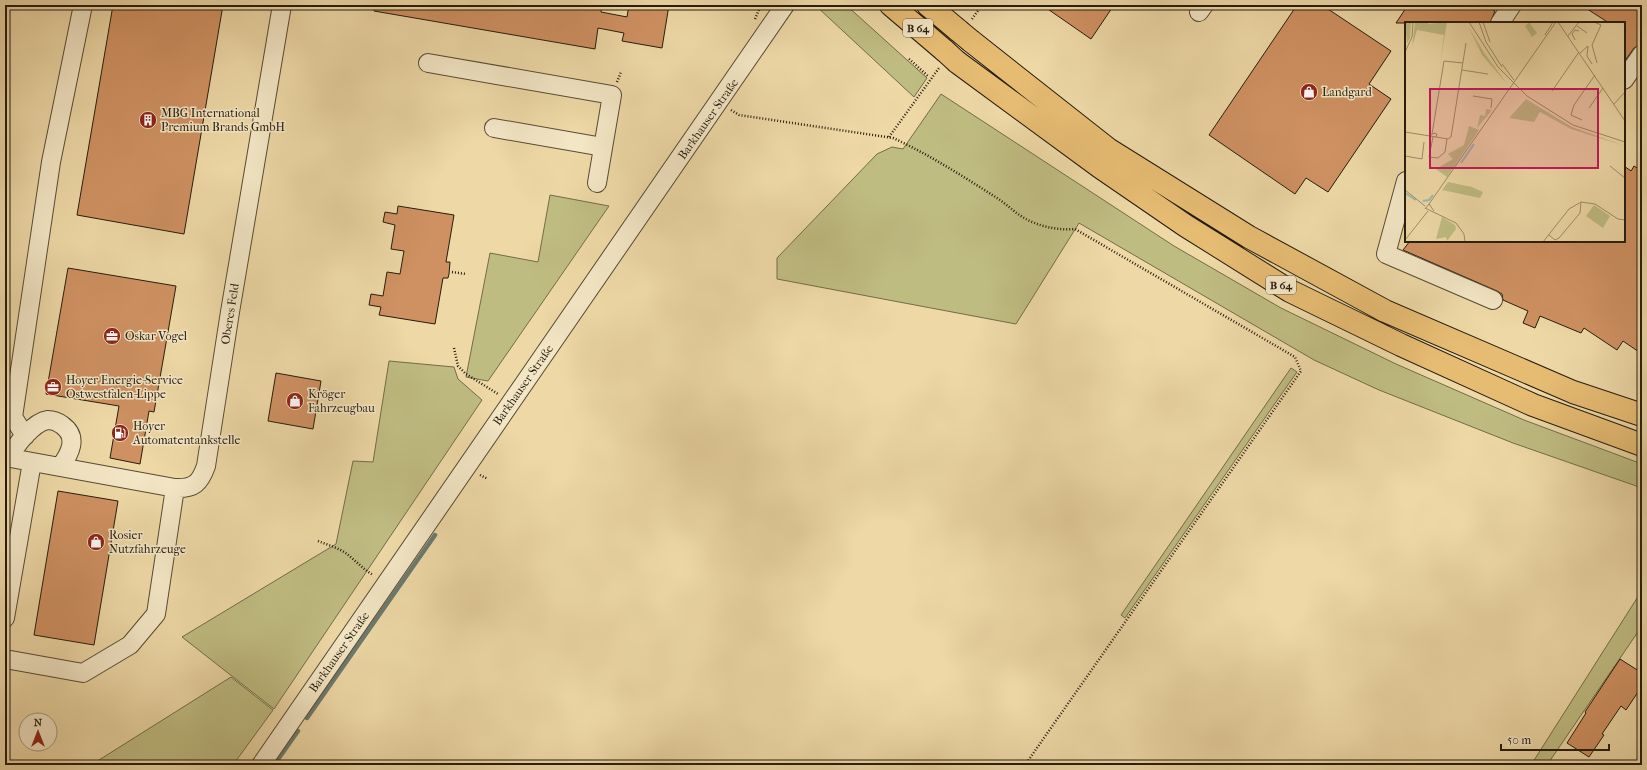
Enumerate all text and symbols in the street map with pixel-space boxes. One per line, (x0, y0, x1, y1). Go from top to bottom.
road number: B 64 (903, 19, 933, 37)
inset map (1405, 22, 1625, 242)
street label: Barkhauser Straße (675, 76, 741, 162)
shop icon: Landgard (1299, 82, 1319, 102)
place label: Landgard (1322, 85, 1372, 99)
place label: MBG International Premium Brands GmbH (161, 106, 285, 134)
building icon: MBG International Premium Brands GmbH (138, 110, 158, 130)
road number: B 64 (1266, 276, 1296, 294)
street label: Oberes Feld (218, 282, 242, 346)
office icon: Oskar Vogel (102, 326, 122, 346)
place label: Oskar Vogel (125, 329, 188, 343)
street label: Barkhauser Straße (490, 342, 556, 428)
place label: Hoyer Energie-Service Ostwestfalen-Lippe (66, 373, 183, 401)
office icon: Hoyer Energie-Service Ostwestfalen-Lippe (43, 377, 63, 397)
place label: Kröger Fahrzeugbau (308, 387, 375, 415)
shop icon: Kröger Fahrzeugbau (285, 391, 305, 411)
place label: Hoyer Automatentankstelle (132, 419, 240, 447)
fuel station icon: Hoyer Automatentankstelle (110, 423, 130, 443)
place label: Rosier Nutzfahrzeuge (109, 528, 186, 556)
shop icon: Rosier Nutzfahrzeuge (86, 532, 106, 552)
street label: Barkhauser Straße (306, 609, 372, 695)
north arrow (18, 712, 58, 752)
text: N (34, 716, 43, 729)
scale bar (1501, 726, 1609, 752)
text: 50 m (1507, 733, 1531, 747)

